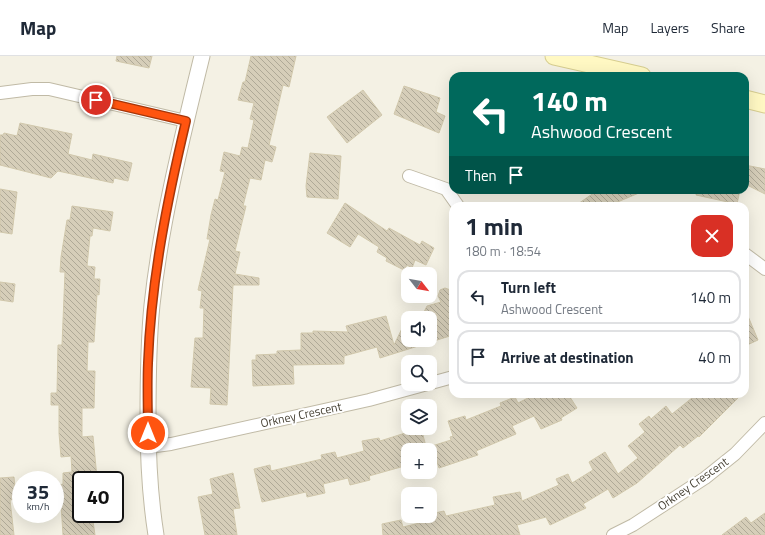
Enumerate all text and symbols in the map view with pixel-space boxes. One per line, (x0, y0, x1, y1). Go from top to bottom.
text: Map (20, 13, 56, 42)
text: Map (602, 17, 628, 38)
text: Layers (650, 17, 689, 38)
text: Share (711, 17, 745, 38)
text: 140 m (531, 79, 608, 122)
pin (79, 83, 113, 117)
icon: left (465, 88, 517, 140)
icon: arrive (85, 89, 107, 111)
text: Ashwood Crescent (531, 118, 672, 145)
text: Then (465, 164, 497, 187)
icon: arrive (505, 164, 527, 186)
text: 1 min (465, 208, 523, 244)
button: close (691, 215, 733, 257)
text: 180 m · 18:54 (465, 241, 541, 261)
north arrow (401, 267, 437, 303)
map controls (401, 267, 437, 523)
text: Turn left (501, 276, 556, 299)
icon: left (467, 286, 489, 308)
text: 140 m (690, 286, 731, 309)
text: Ashwood Crescent (501, 299, 603, 319)
button: sound (401, 311, 437, 347)
icon: arrive (467, 346, 489, 368)
text: Arrive at destination (501, 346, 634, 369)
text: 40 m (698, 346, 731, 369)
button: search (401, 355, 437, 391)
street label: Orkney Crescent (258, 396, 344, 432)
button: layers (401, 399, 437, 435)
position arrow (127, 412, 169, 454)
button: + (401, 443, 437, 479)
street label: Orkney Crescent (653, 452, 733, 515)
speed limit sign: 40 (72, 471, 124, 523)
text: 35 (27, 476, 49, 507)
button: − (401, 487, 437, 523)
text: km/h (27, 499, 49, 514)

